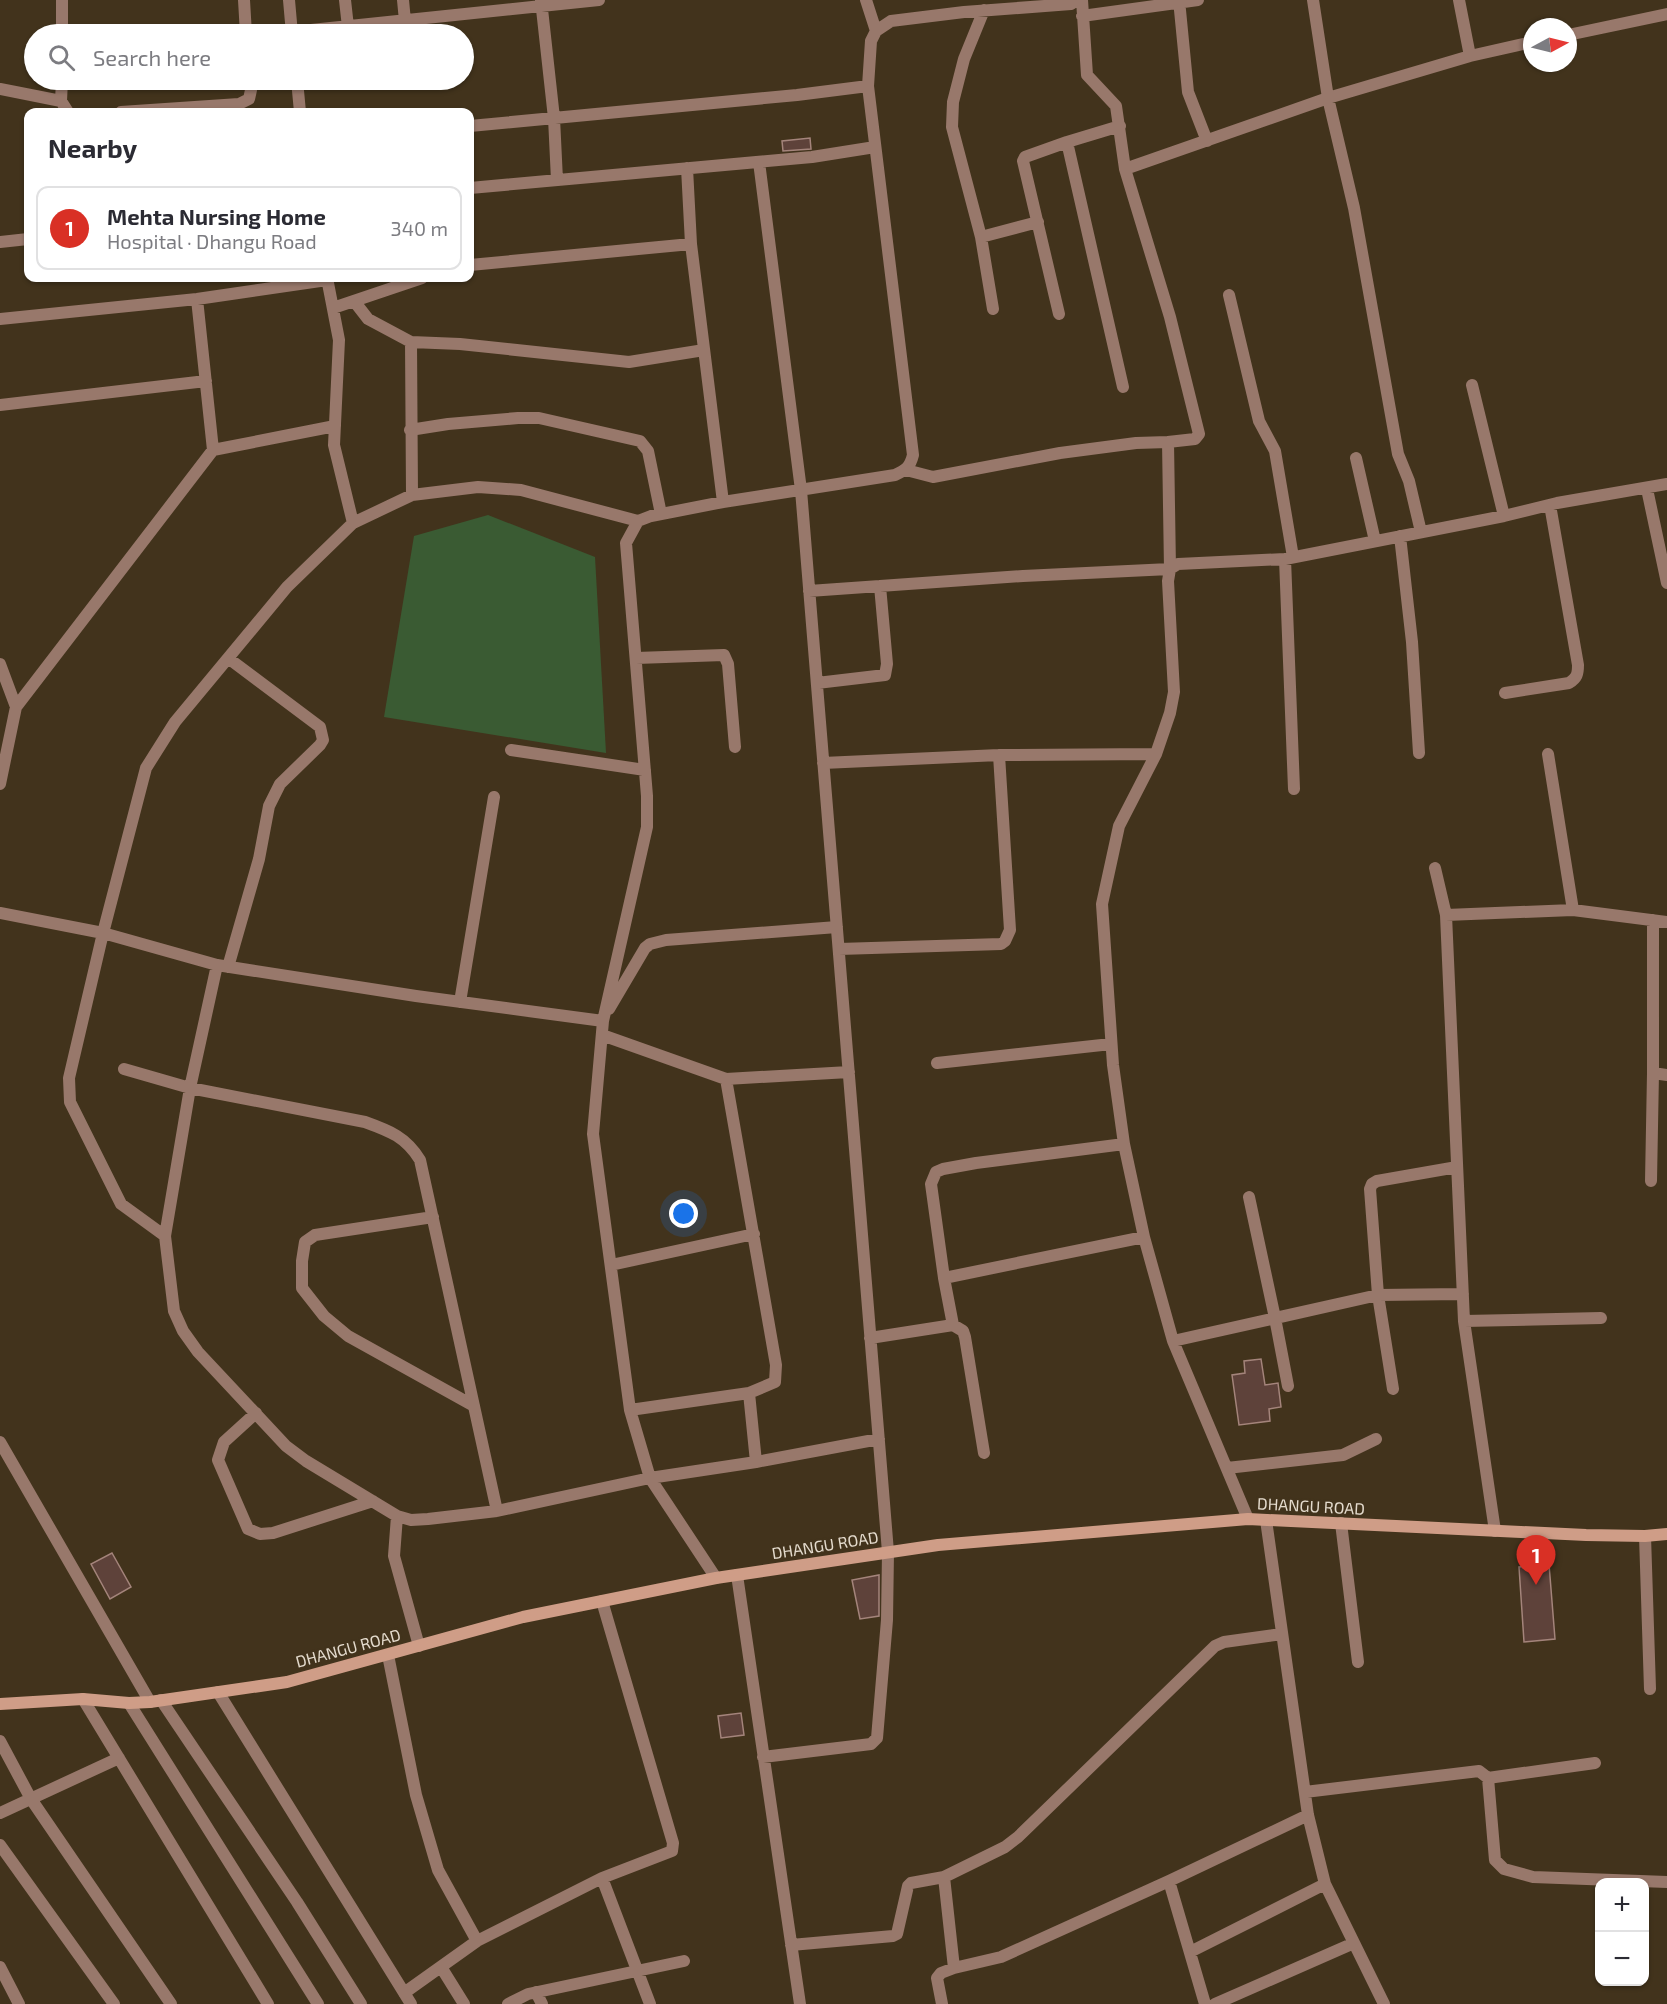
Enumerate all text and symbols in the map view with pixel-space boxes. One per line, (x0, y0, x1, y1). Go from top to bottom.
north arrow (1523, 18, 1577, 72)
search box (24, 24, 474, 90)
icon: search (45, 41, 78, 74)
text: Search here (93, 44, 211, 70)
text: Nearby (48, 132, 137, 163)
text: Mehta Nursing Home (107, 203, 326, 229)
text: 1 (65, 216, 74, 240)
text: 340 m (391, 216, 448, 240)
text: Hospital · Dhangu Road (107, 229, 317, 253)
your location (669, 1199, 698, 1228)
street label: DHANGU ROAD (1257, 1493, 1365, 1518)
street label: DHANGU ROAD (770, 1527, 880, 1562)
pin: 1 (1516, 1536, 1556, 1585)
street label: DHANGU ROAD (293, 1624, 402, 1671)
map controls (1595, 1878, 1649, 1986)
button: + (1595, 1878, 1649, 1932)
button: − (1595, 1932, 1649, 1986)

